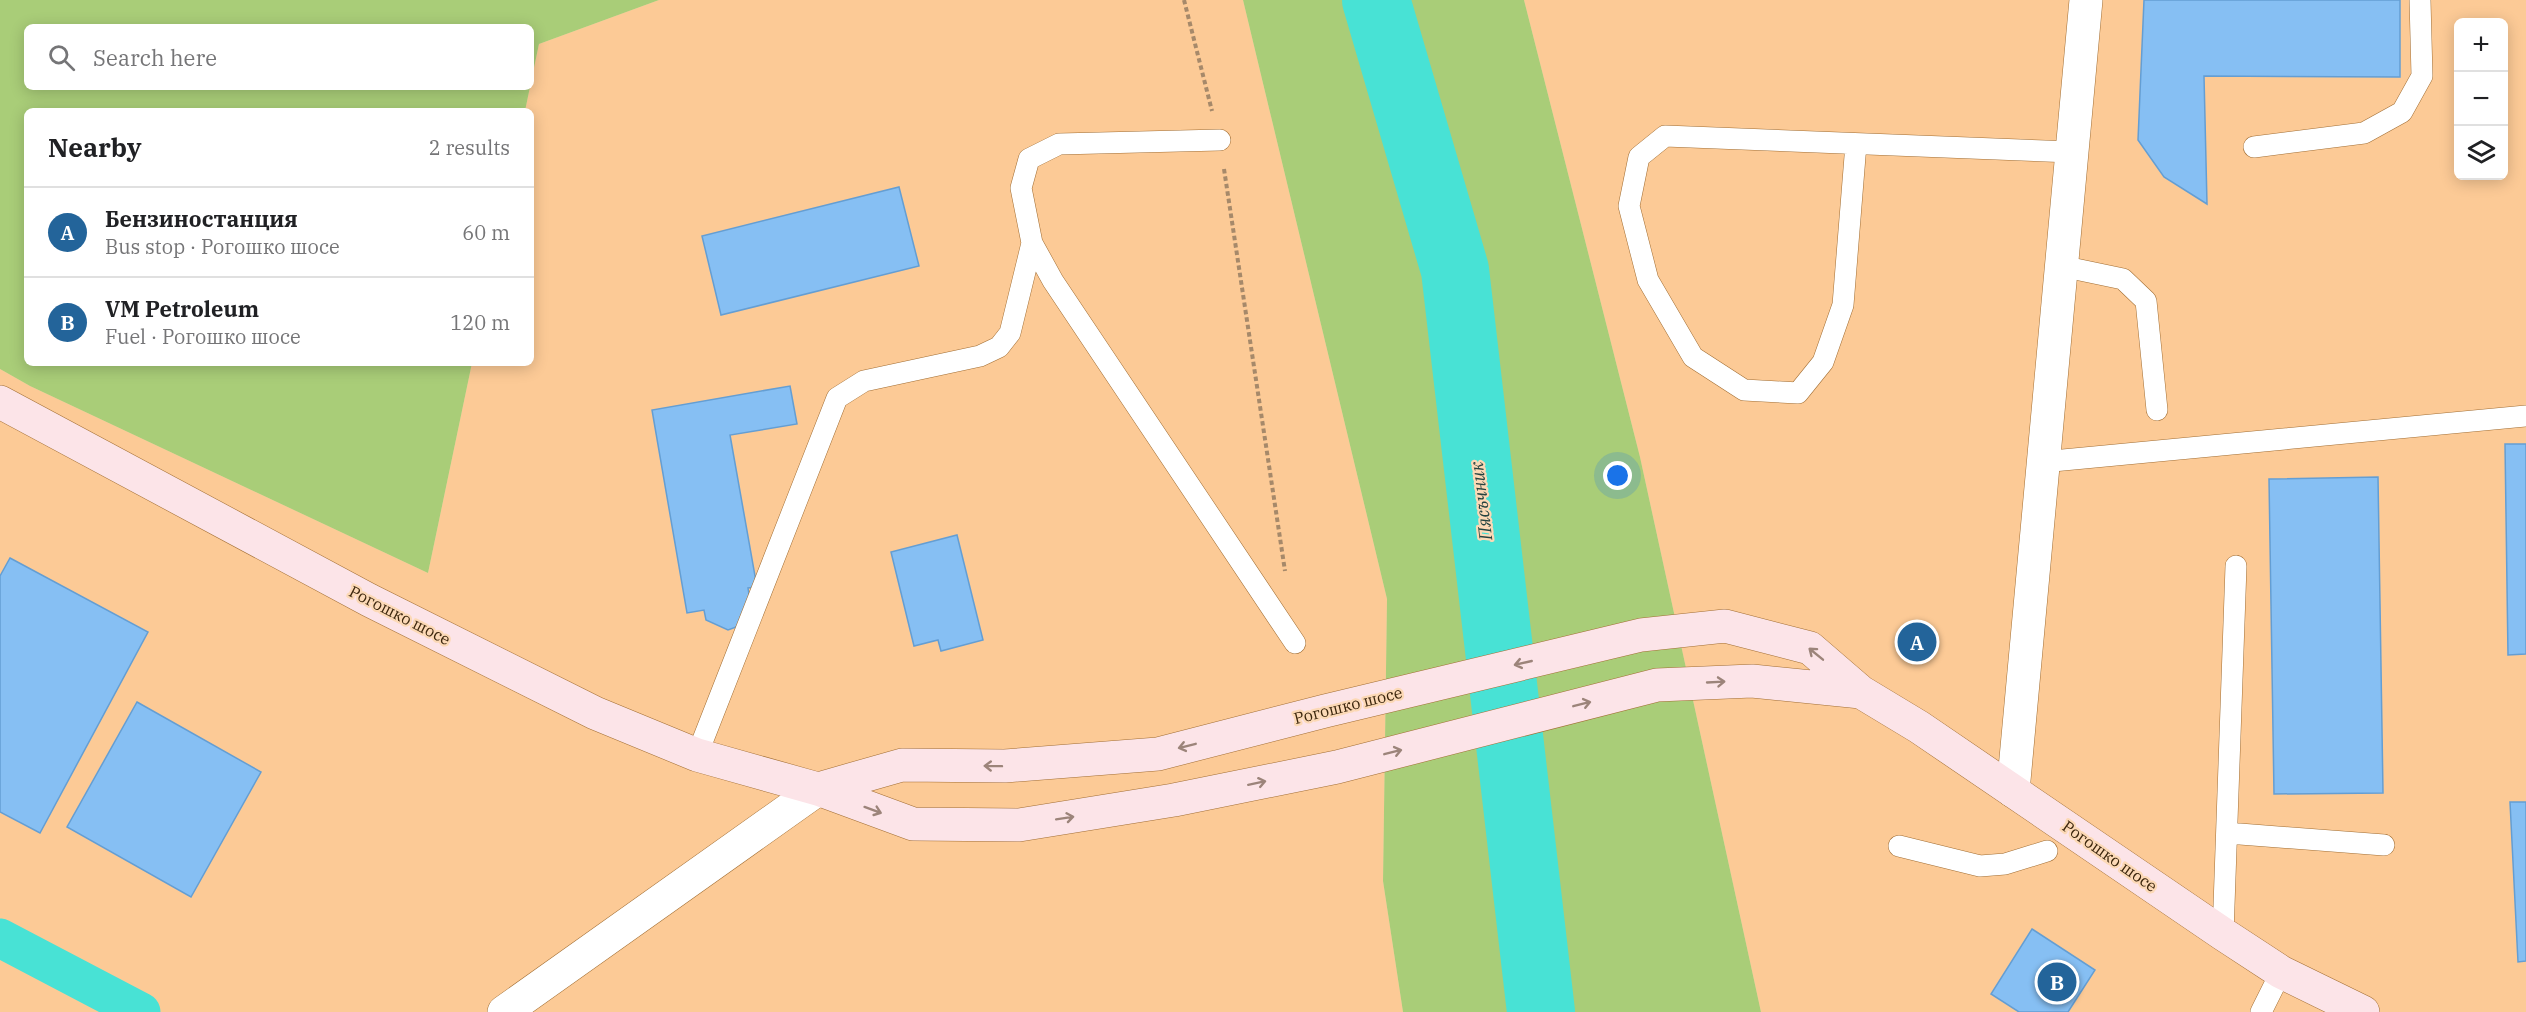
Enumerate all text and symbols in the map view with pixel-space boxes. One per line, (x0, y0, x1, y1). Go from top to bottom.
map controls (2454, 18, 2508, 180)
button: + (2454, 18, 2508, 72)
search box (24, 24, 534, 90)
icon: search (45, 41, 78, 74)
text: Search here (93, 43, 217, 72)
button: − (2454, 72, 2508, 126)
button: layers (2454, 126, 2508, 180)
text: Nearby (48, 130, 142, 164)
text: 2 results (429, 134, 510, 161)
text: Бензиностанция (105, 204, 298, 233)
text: A (61, 219, 74, 246)
text: 60 m (462, 219, 510, 246)
text: Bus stop · Рогошко шосе (105, 233, 340, 260)
text: VM Petroleum (105, 294, 259, 323)
text: B (60, 309, 75, 336)
text: 120 m (450, 309, 510, 336)
text: Fuel · Рогошко шосе (105, 323, 301, 350)
water label: Пясъчник (1465, 460, 1497, 543)
your location (1603, 461, 1632, 490)
street label: Рогошко шосе (346, 581, 454, 649)
pin: A (1898, 620, 1936, 664)
one-way arrow (1809, 648, 1825, 661)
one-way arrow (1514, 658, 1533, 670)
one-way arrow (1705, 677, 1725, 688)
street label: Рогошко шосе (1292, 682, 1404, 728)
one-way arrow (1573, 697, 1592, 709)
one-way arrow (1178, 741, 1197, 753)
one-way arrow (1384, 746, 1403, 757)
one-way arrow (984, 760, 1004, 772)
one-way arrow (1246, 777, 1266, 788)
one-way arrow (863, 805, 882, 816)
one-way arrow (1054, 812, 1074, 823)
street label: Рогошко шосе (2059, 816, 2161, 896)
pin: B (2038, 960, 2076, 1004)

